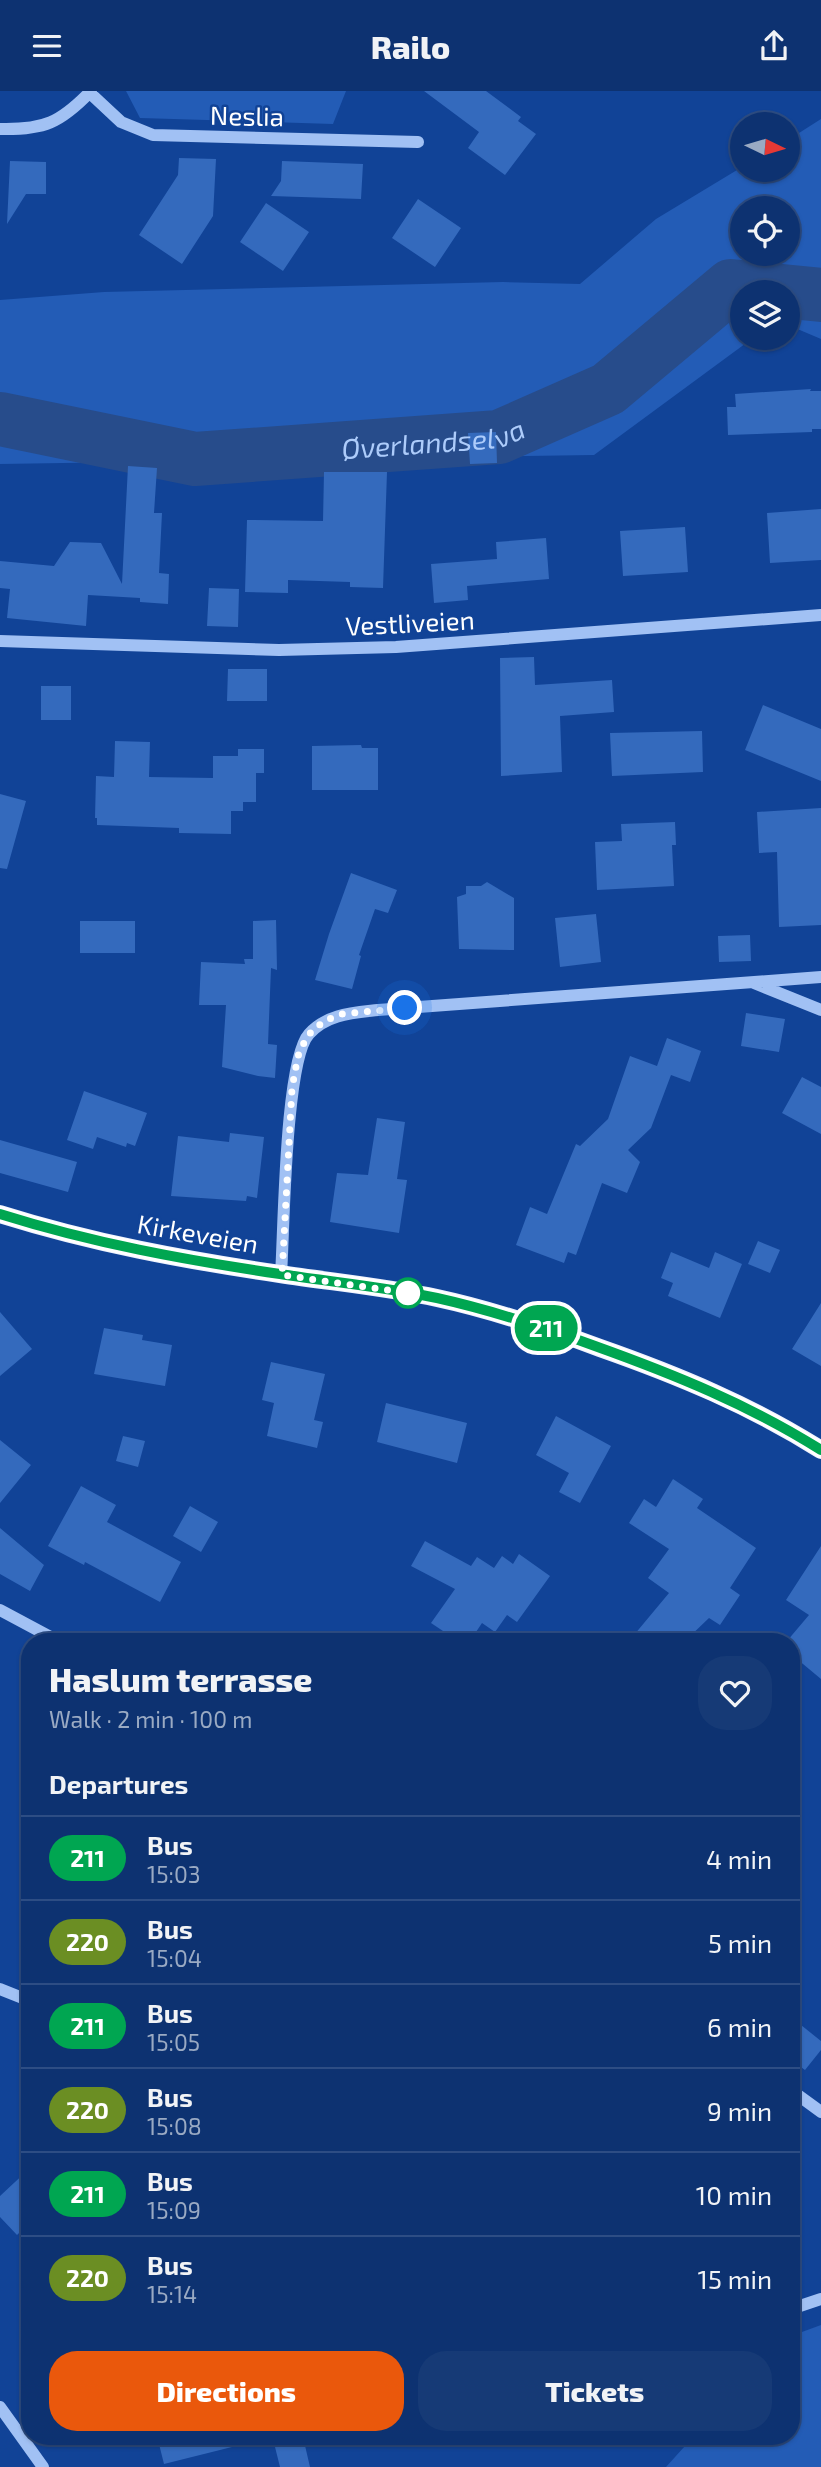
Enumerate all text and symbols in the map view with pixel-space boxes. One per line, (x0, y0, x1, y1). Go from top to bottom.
icon: menu (28, 27, 66, 65)
text: Railo (371, 27, 450, 65)
icon: share (755, 27, 793, 65)
street label: Neslia (210, 99, 284, 131)
north arrow (730, 112, 800, 182)
map controls (730, 112, 800, 350)
button: locate (730, 196, 800, 266)
button: layers (730, 280, 800, 350)
water label: Øverlandselva (340, 411, 530, 465)
street label: Vestliveien (345, 603, 475, 641)
your location (387, 990, 422, 1025)
street label: Kirkeveien (135, 1207, 261, 1259)
unlabelled marker (393, 1278, 423, 1308)
line badge: 211 (506, 1305, 586, 1351)
text: 211 (529, 1313, 563, 1342)
button: heart (698, 1656, 772, 1730)
text: Haslum terrasse (49, 1659, 312, 1699)
text: Walk · 2 min · 100 m (49, 1705, 252, 1733)
text: Departures (49, 1768, 188, 1799)
text: Bus (147, 1829, 193, 1860)
text: 211 (70, 1843, 105, 1872)
text: 4 min (706, 1843, 772, 1874)
text: 15:03 (147, 1860, 201, 1888)
text: Bus (147, 1913, 193, 1944)
text: 220 (66, 1927, 109, 1956)
text: 5 min (708, 1927, 772, 1958)
text: 15:04 (147, 1944, 202, 1972)
text: Bus (147, 1997, 193, 2028)
text: 211 (70, 2011, 105, 2040)
text: 6 min (707, 2011, 772, 2042)
text: 15:05 (147, 2028, 200, 2056)
text: Bus (147, 2081, 193, 2112)
text: 220 (66, 2095, 109, 2124)
text: 9 min (707, 2095, 772, 2126)
text: 15:08 (147, 2112, 202, 2140)
text: Bus (147, 2165, 193, 2196)
text: 211 (70, 2179, 105, 2208)
text: 10 min (696, 2179, 772, 2210)
text: 15:09 (147, 2196, 201, 2224)
text: Bus (147, 2249, 193, 2280)
text: 220 (66, 2263, 109, 2292)
text: 15 min (698, 2263, 772, 2294)
text: 15:14 (147, 2280, 197, 2308)
button: Directions (49, 2351, 404, 2431)
button: Tickets (418, 2351, 772, 2431)

